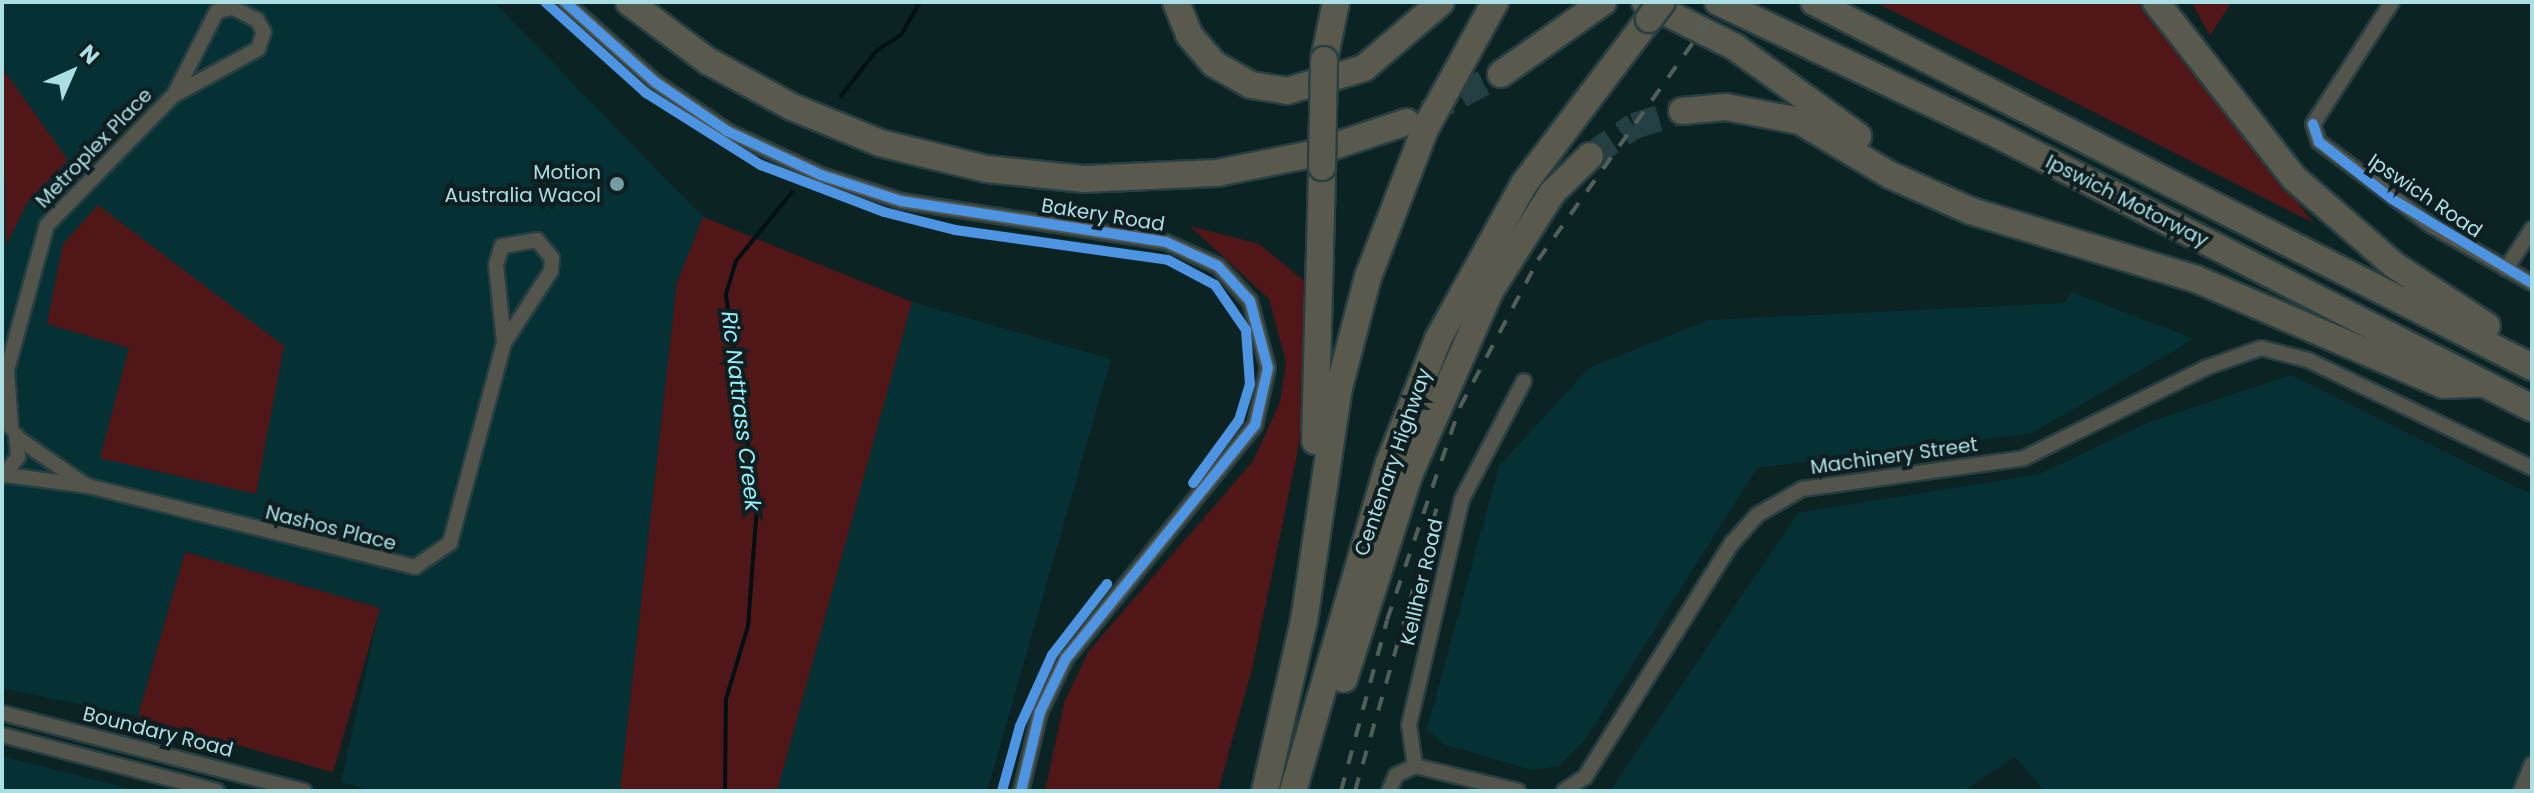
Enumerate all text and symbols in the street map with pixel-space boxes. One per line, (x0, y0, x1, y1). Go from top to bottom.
north arrow (32, 32, 112, 112)
text: N (73, 38, 106, 71)
street label: Metroplex Place (31, 83, 157, 213)
street label: Ipswich Road (2363, 149, 2487, 243)
street label: Ipswich Motorway (2042, 150, 2212, 252)
place label: Motion Australia Wacol (444, 160, 601, 207)
marker: Motion Australia Wacol (608, 175, 626, 193)
street label: Bakery Road (1040, 193, 1166, 237)
water label: Ric Nattrass Creek (716, 309, 766, 513)
street label: Centenary Highway (1350, 365, 1436, 559)
street label: Machinery Street (1809, 432, 1979, 480)
street label: Nashos Place (263, 500, 399, 556)
street label: Kelliher Road (1396, 516, 1448, 648)
street label: Boundary Road (81, 702, 235, 762)

